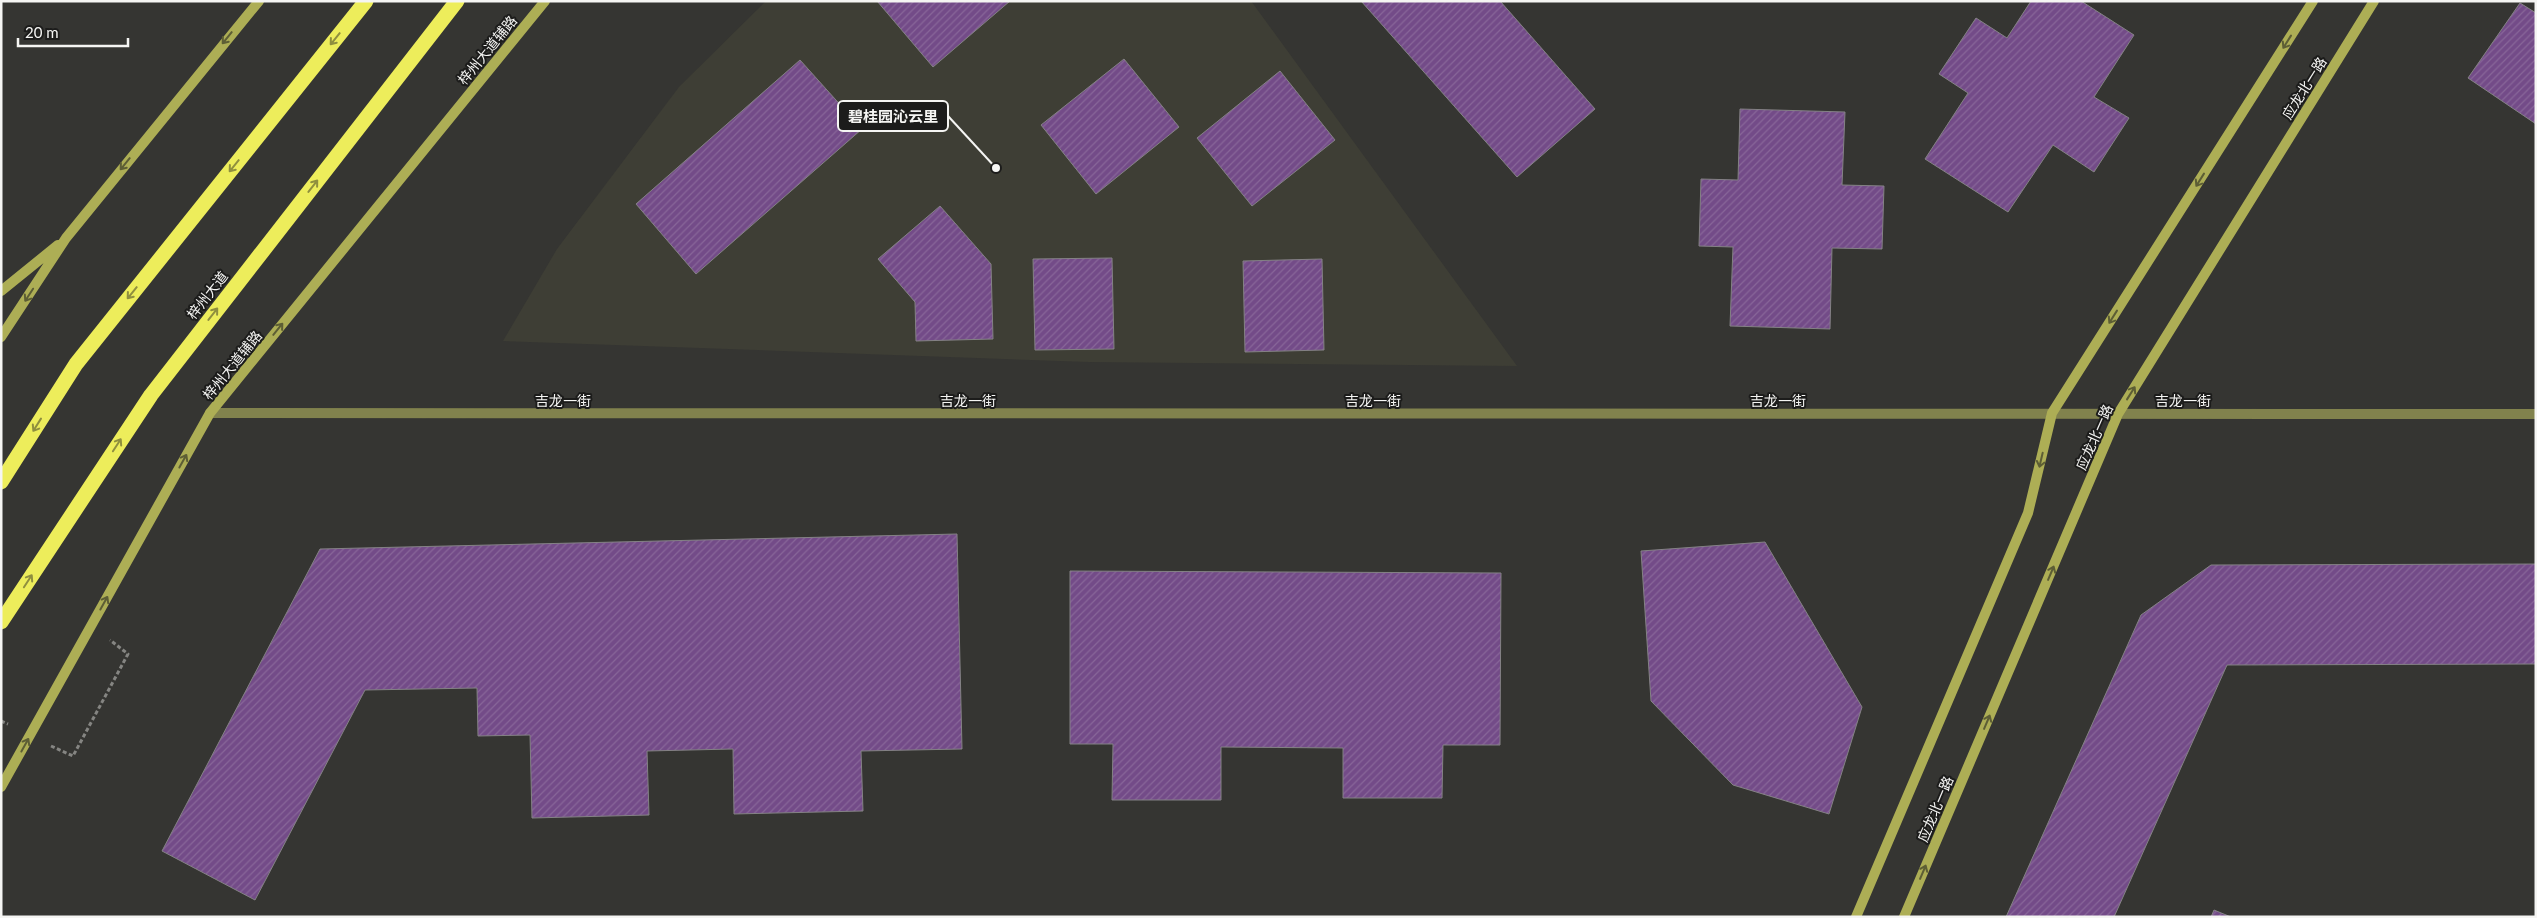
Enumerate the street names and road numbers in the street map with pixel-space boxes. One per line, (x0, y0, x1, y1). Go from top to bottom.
street label: 梓州大道辅路 (454, 12, 520, 88)
street label: 应龙北一路 (2278, 54, 2330, 122)
street label: 梓州大道 (183, 268, 231, 322)
street label: 梓州大道辅路 (199, 327, 265, 403)
street label: 吉龙一街 (535, 392, 591, 409)
street label: 吉龙一街 (940, 392, 996, 409)
street label: 吉龙一街 (1345, 392, 1401, 409)
street label: 吉龙一街 (1750, 392, 1806, 409)
street label: 吉龙一街 (2155, 392, 2211, 409)
street label: 应龙北一路 (2072, 402, 2116, 472)
street label: 应龙北一路 (1914, 773, 1956, 845)

